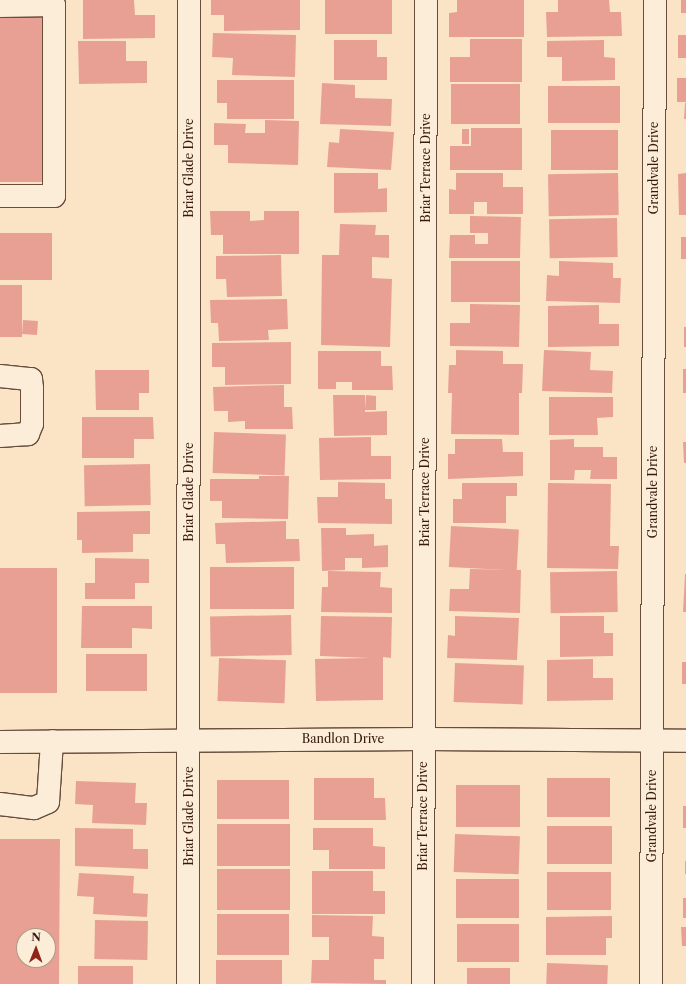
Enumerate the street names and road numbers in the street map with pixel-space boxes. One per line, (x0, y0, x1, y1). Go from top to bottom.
street label: Briar Terrace Drive (419, 113, 433, 223)
street label: Briar Glade Drive (182, 118, 196, 218)
street label: Grandvale Drive (647, 122, 661, 214)
street label: Briar Terrace Drive (418, 437, 432, 547)
street label: Briar Glade Drive (182, 442, 196, 542)
street label: Grandvale Drive (646, 446, 660, 538)
street label: Bandlon Drive (302, 732, 384, 746)
street label: Briar Terrace Drive (416, 761, 430, 871)
street label: Briar Glade Drive (182, 766, 196, 866)
street label: Grandvale Drive (645, 770, 659, 862)

